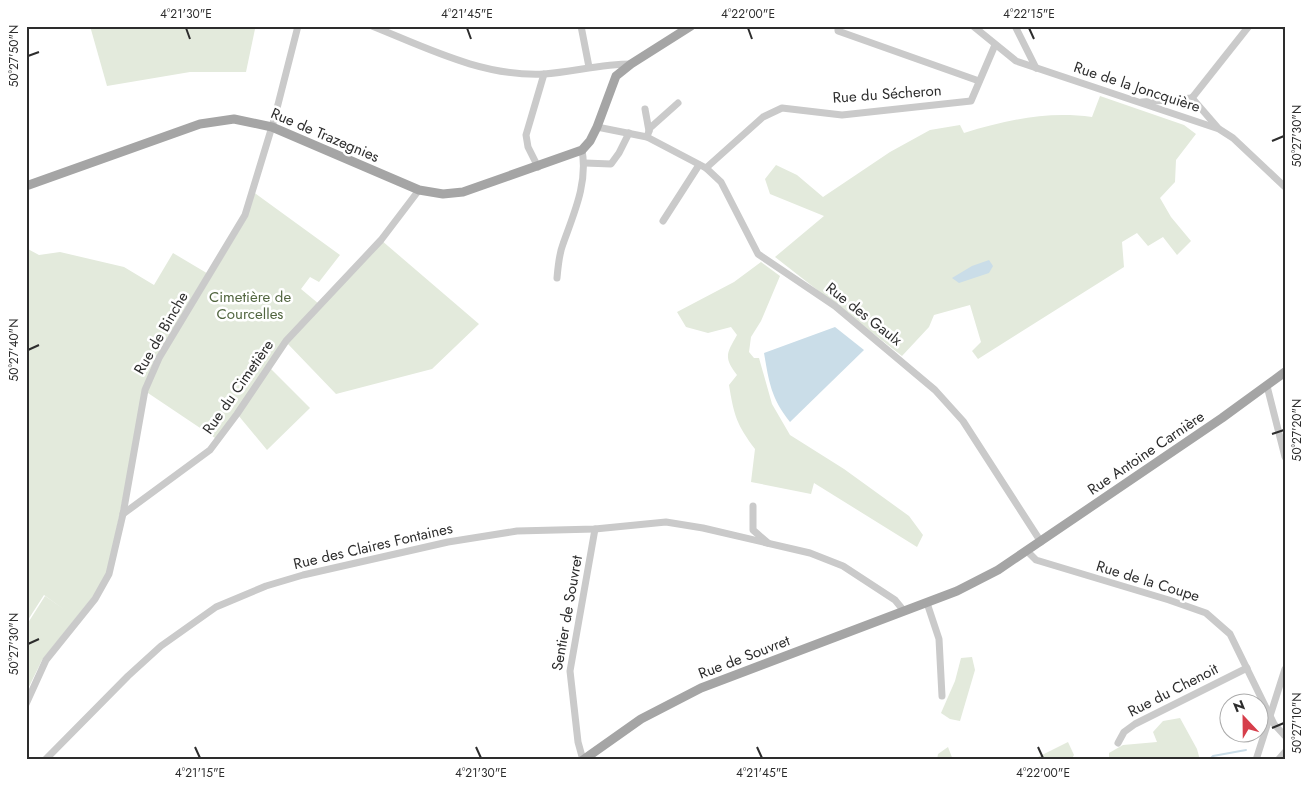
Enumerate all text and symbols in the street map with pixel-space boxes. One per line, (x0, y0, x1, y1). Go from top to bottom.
text: 4°21'30"E (160, 5, 212, 23)
text: 4°21'45"E (441, 5, 493, 23)
text: 4°22'00"E (721, 5, 775, 23)
text: 4°22'15"E (1003, 5, 1055, 23)
text: 50°27'50"N (5, 25, 23, 87)
street label: Rue de la Joncquière (1071, 56, 1203, 118)
street label: Rue du Sécheron (832, 79, 942, 109)
street label: Rue de Trazegnies (267, 102, 383, 168)
text: 50°27'30"N (1288, 105, 1306, 167)
street label: Rue des Gaulx (821, 277, 907, 351)
park label: Cimetière de Courcelles (209, 286, 291, 325)
street label: Rue de Binche (128, 287, 194, 378)
text: 50°27'40"N (5, 319, 23, 381)
street label: Rue du Cimetière (197, 335, 279, 439)
text: 50°27'20"N (1288, 399, 1306, 461)
street label: Rue Antoine Carnière (1083, 405, 1209, 500)
street label: Rue des Claires Fontaines (291, 517, 455, 575)
street label: Sentier de Souvret (546, 553, 588, 672)
street label: Rue de la Coupe (1094, 555, 1203, 607)
text: 50°27'30"N (5, 613, 23, 675)
street label: Rue de Souvret (695, 629, 793, 685)
street label: Rue du Chenoit (1124, 658, 1222, 722)
text: 50°27'10"N (1288, 692, 1306, 754)
north arrow (1218, 694, 1268, 744)
text: N (1230, 695, 1248, 717)
text: 4°21'15"E (175, 764, 225, 782)
text: 4°21'30"E (455, 764, 507, 782)
text: 4°21'45"E (736, 764, 788, 782)
text: 4°22'00"E (1016, 764, 1070, 782)

